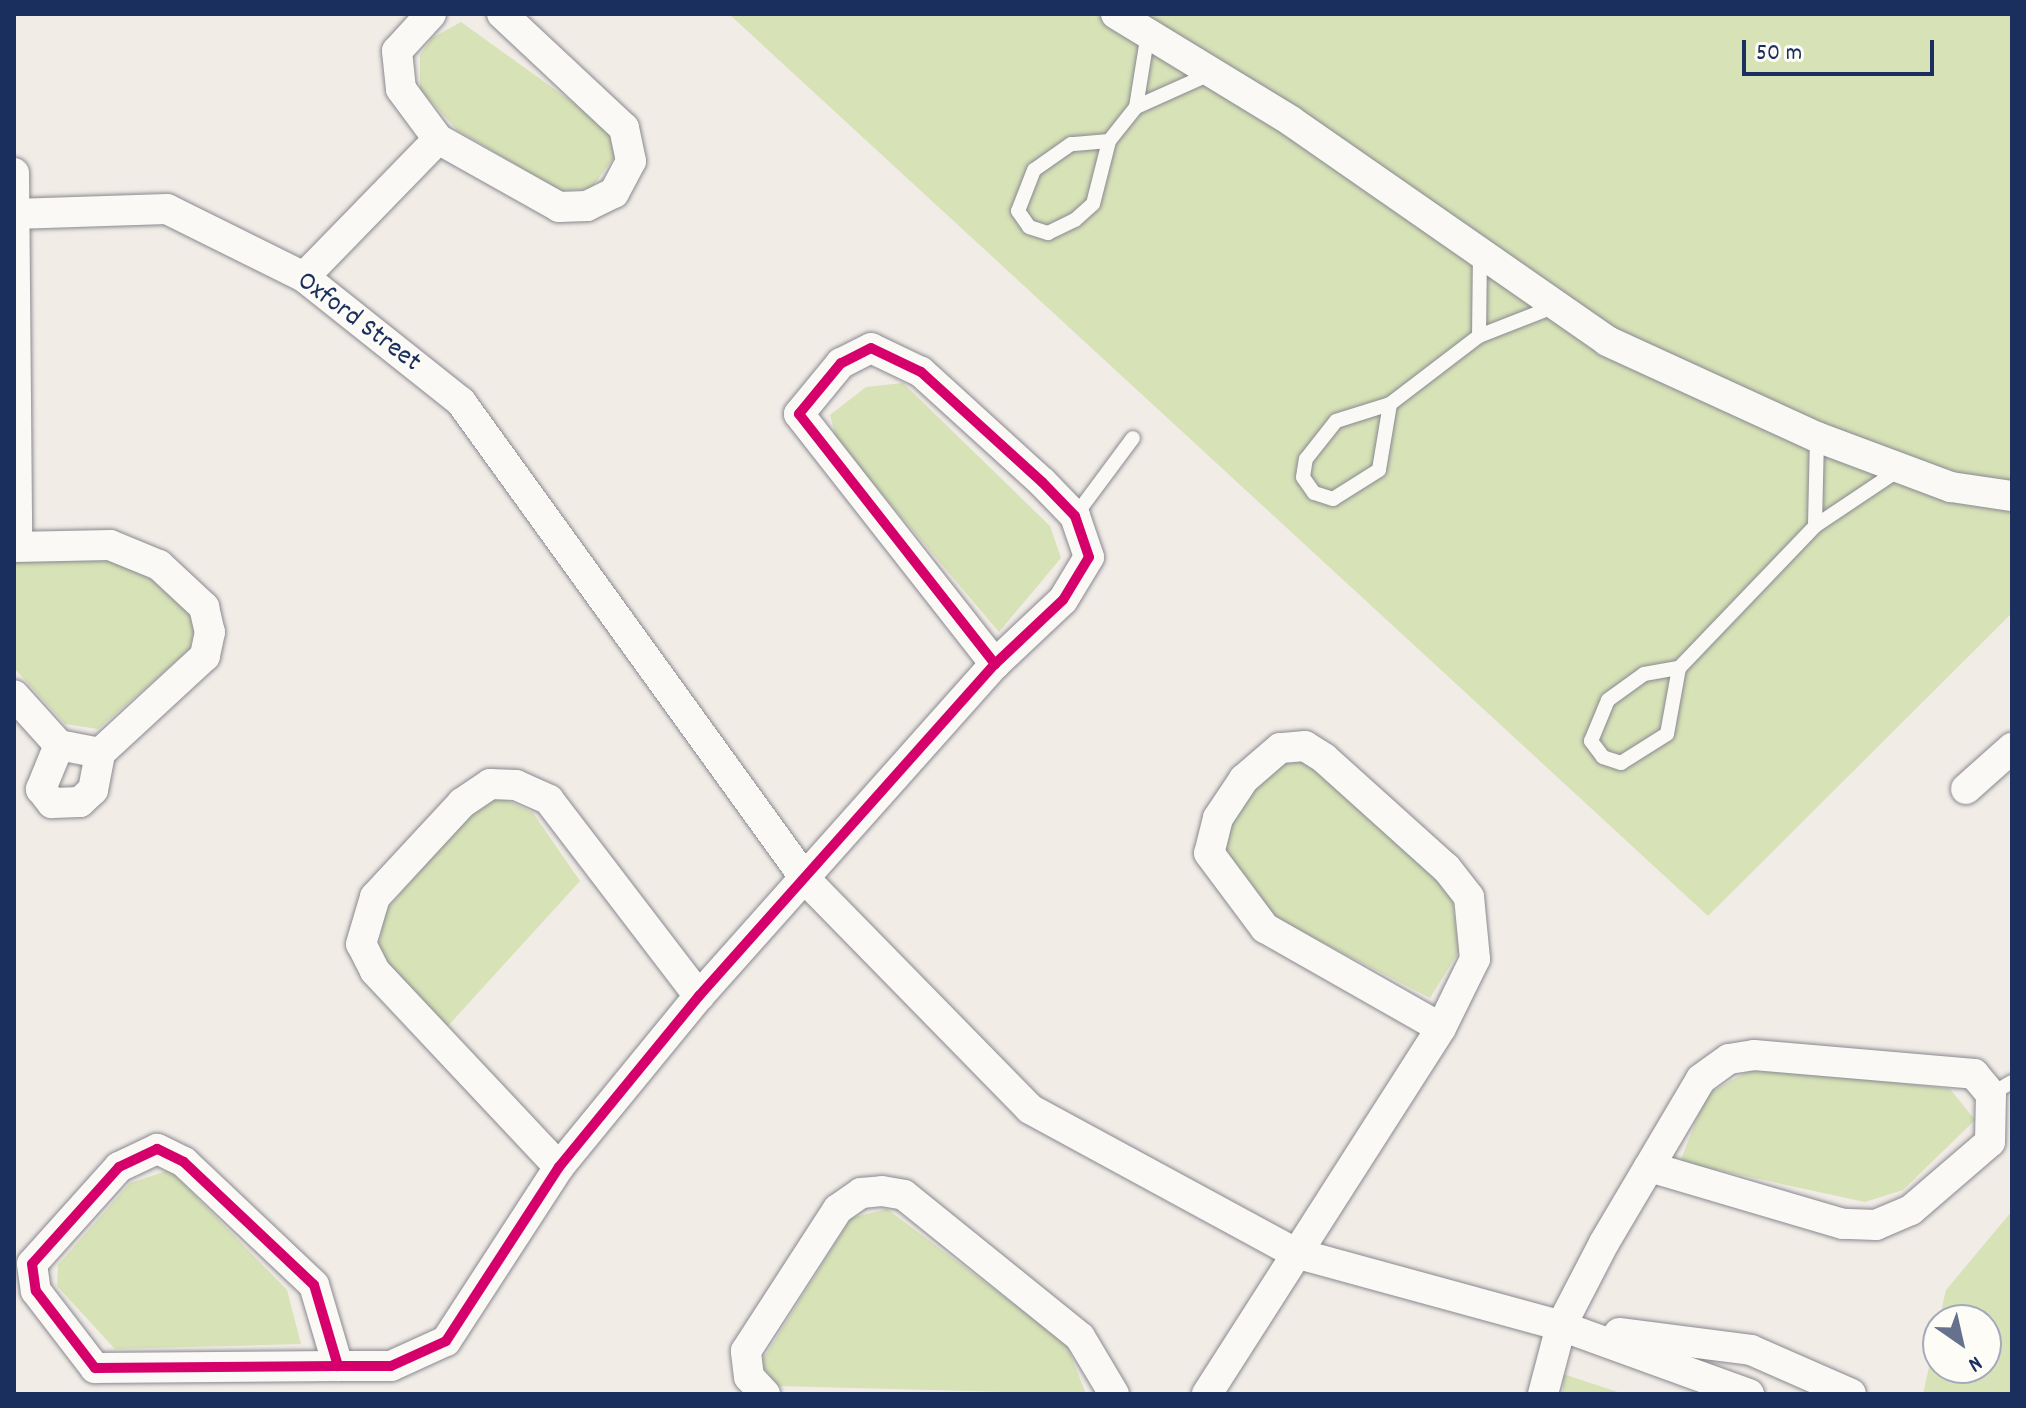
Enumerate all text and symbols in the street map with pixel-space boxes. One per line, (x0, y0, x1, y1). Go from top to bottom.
scale bar (1746, 24, 1938, 74)
text: 50 m (1756, 37, 1802, 71)
street label: Oxford Street (289, 265, 427, 381)
north arrow (1922, 1304, 2002, 1384)
text: N (1961, 1347, 1988, 1379)

